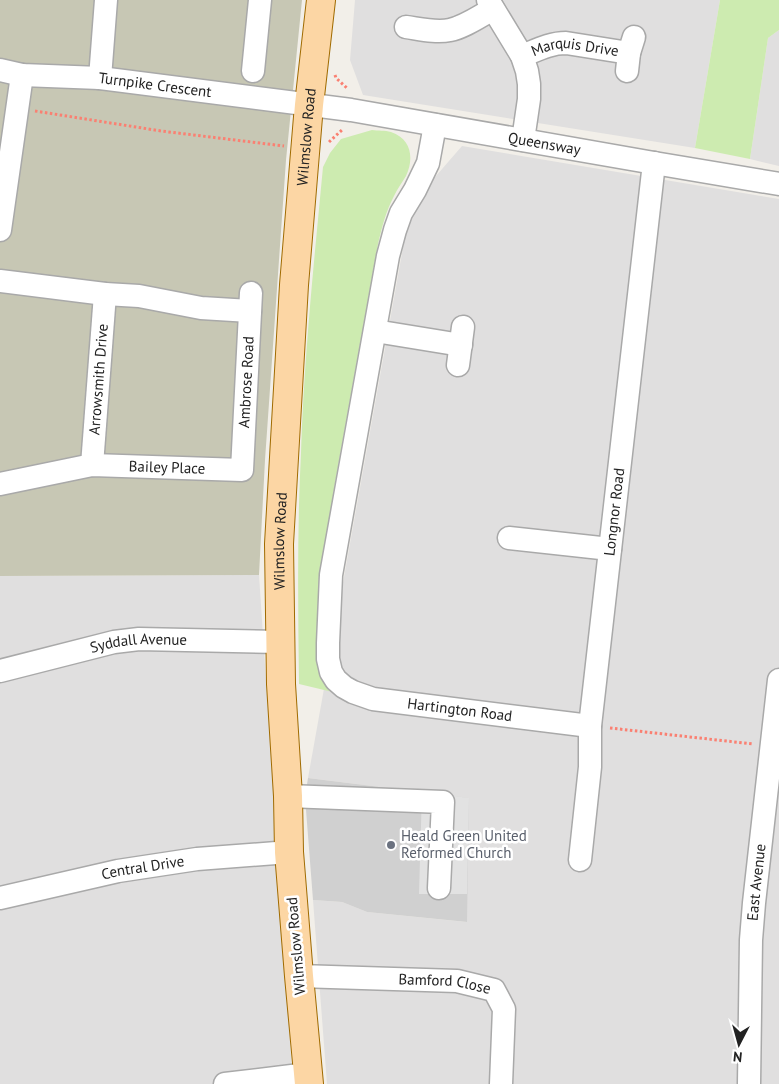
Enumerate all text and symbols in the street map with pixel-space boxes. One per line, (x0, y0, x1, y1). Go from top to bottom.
street label: Marquis Drive (528, 33, 620, 60)
street label: Turnpike Crescent (97, 68, 213, 101)
street label: Wilmslow Road (292, 87, 320, 187)
street label: Queensway (507, 128, 582, 159)
street label: Arrowsmith Drive (84, 323, 112, 435)
street label: Ambrose Road (234, 336, 258, 429)
street label: Bailey Place (128, 456, 206, 478)
street label: Longnor Road (599, 467, 628, 557)
street label: Wilmslow Road (269, 492, 291, 590)
street label: Syddall Avenue (88, 629, 187, 657)
street label: Hartington Road (406, 693, 513, 725)
place label: Heald Green United Reformed Church (401, 826, 527, 862)
marker: Heald Green United Reformed Church (385, 839, 397, 851)
street label: East Avenue (743, 843, 770, 921)
street label: Central Drive (99, 851, 185, 884)
street label: Wilmslow Road (282, 896, 309, 996)
street label: Bamford Close (398, 969, 493, 998)
north arrow (714, 1019, 764, 1069)
text: N (732, 1047, 743, 1066)

